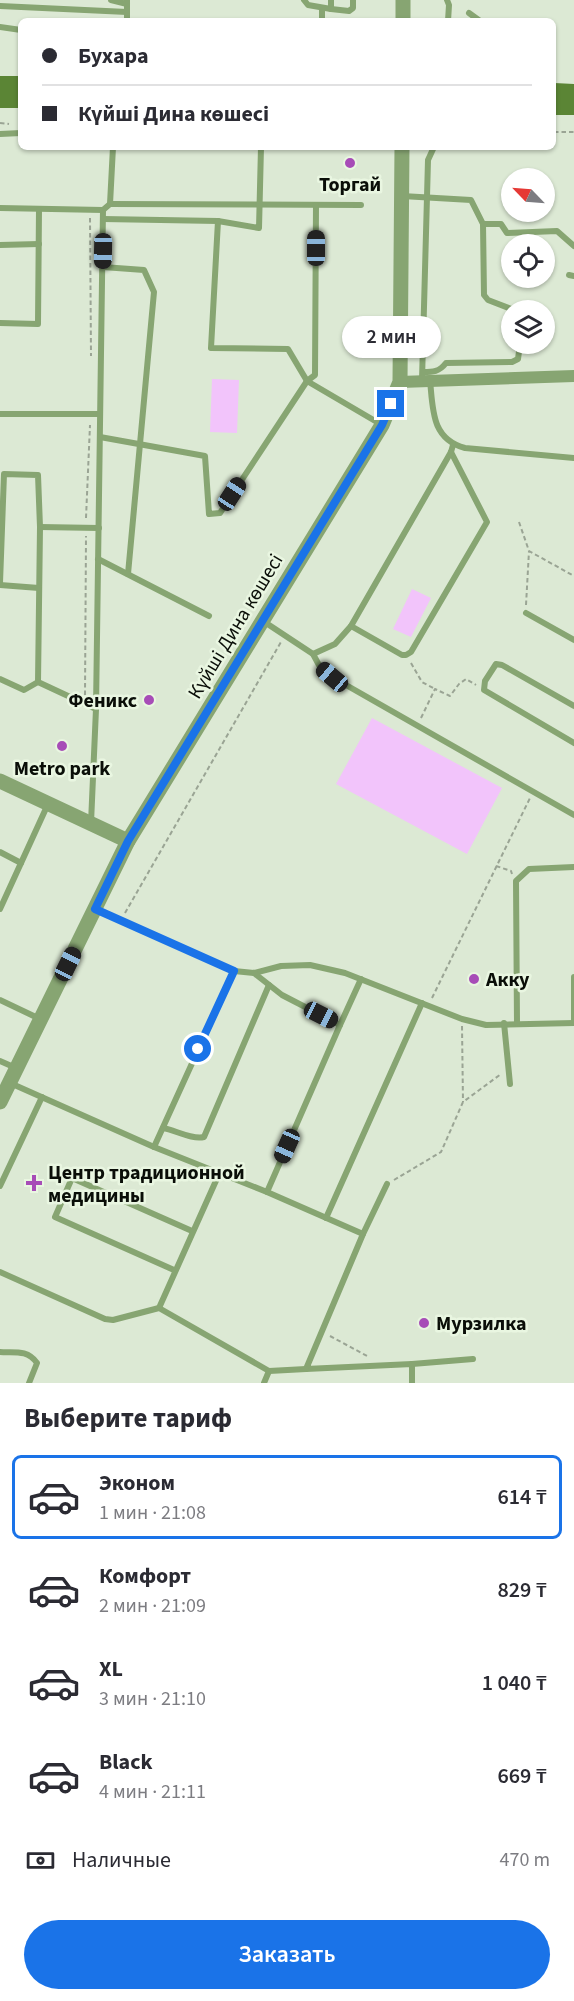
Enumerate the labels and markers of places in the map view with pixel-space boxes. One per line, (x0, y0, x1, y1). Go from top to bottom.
marker: Торгай (343, 156, 357, 170)
place label: Торгай (319, 171, 381, 199)
place label: Феникс (68, 687, 137, 715)
marker: Феникс (142, 693, 156, 707)
marker: Metro park (55, 739, 69, 753)
place label: Metro park (14, 755, 110, 783)
place label: Акку (485, 966, 530, 994)
marker: Акку (467, 972, 481, 986)
place label: Центр традиционной медицины (48, 1159, 245, 1210)
marker: Центр традиционной медицины (25, 1174, 43, 1192)
place label: Мурзилка (436, 1310, 527, 1338)
marker: Мурзилка (417, 1316, 431, 1330)

